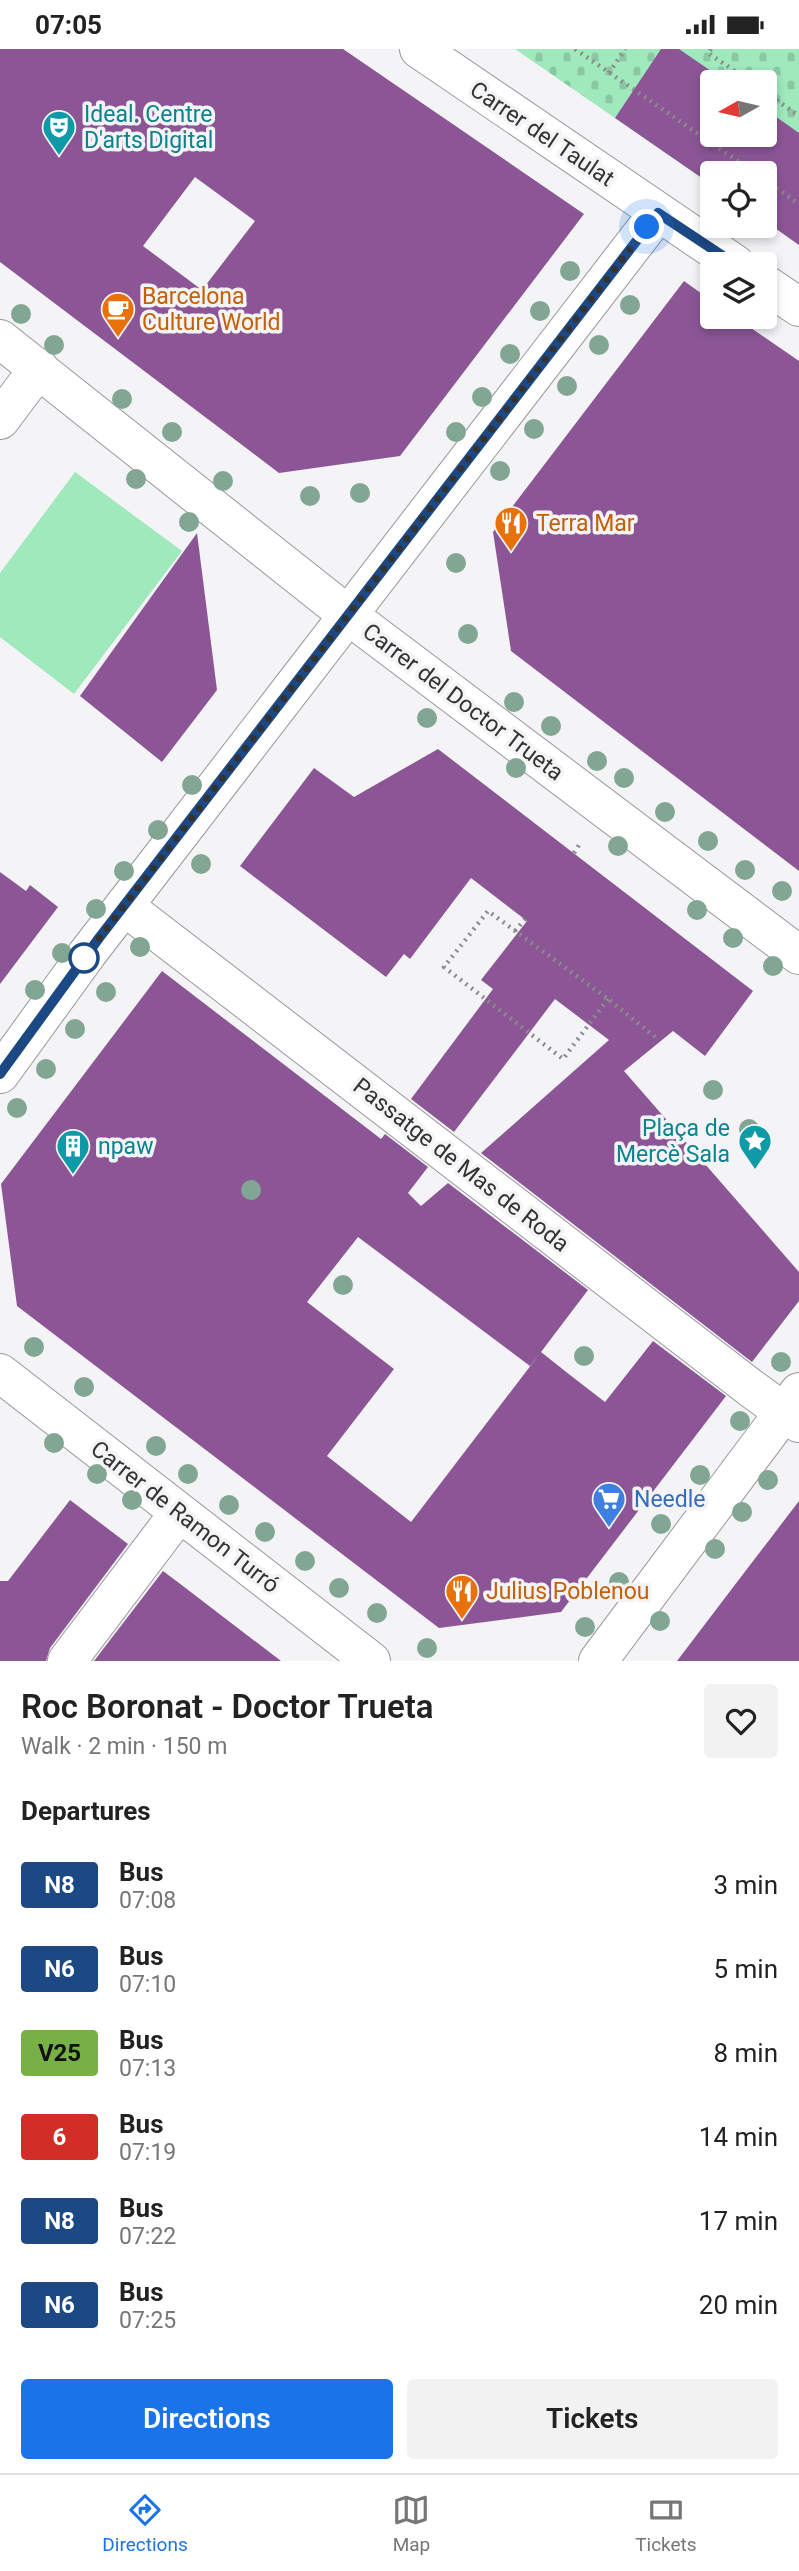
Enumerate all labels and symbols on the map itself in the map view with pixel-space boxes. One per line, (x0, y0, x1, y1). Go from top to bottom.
north arrow (700, 70, 777, 147)
street label: Carrer del Taulat (465, 76, 619, 192)
place label: Ideal. Centre D'arts Digital (84, 101, 213, 154)
theatre icon: Ideal. Centre D'arts Digital (40, 108, 78, 157)
your location (629, 209, 664, 244)
place label: Barcelona Culture World (142, 283, 280, 336)
cafe icon: Barcelona Culture World (99, 290, 137, 339)
restaurant icon: Terra Mar (492, 504, 530, 553)
place label: Terra Mar (536, 510, 635, 537)
street label: Carrer del Doctor Trueta (357, 618, 569, 786)
unlabelled marker (69, 943, 99, 973)
street label: Passatge de Mas de Roda (348, 1072, 574, 1258)
place label: Plaça de Mercè Sala (616, 1115, 730, 1168)
place icon: Plaça de Mercè Sala (736, 1122, 774, 1171)
building icon: npaw (54, 1127, 92, 1176)
place label: npaw (98, 1133, 153, 1160)
street label: Carrer de Ramon Turró (86, 1435, 284, 1599)
supermarket icon: Needle (590, 1480, 628, 1529)
place label: Needle (634, 1486, 706, 1513)
restaurant icon: Julius Poblenou (443, 1572, 481, 1621)
place label: Julius Poblenou (486, 1578, 650, 1605)

